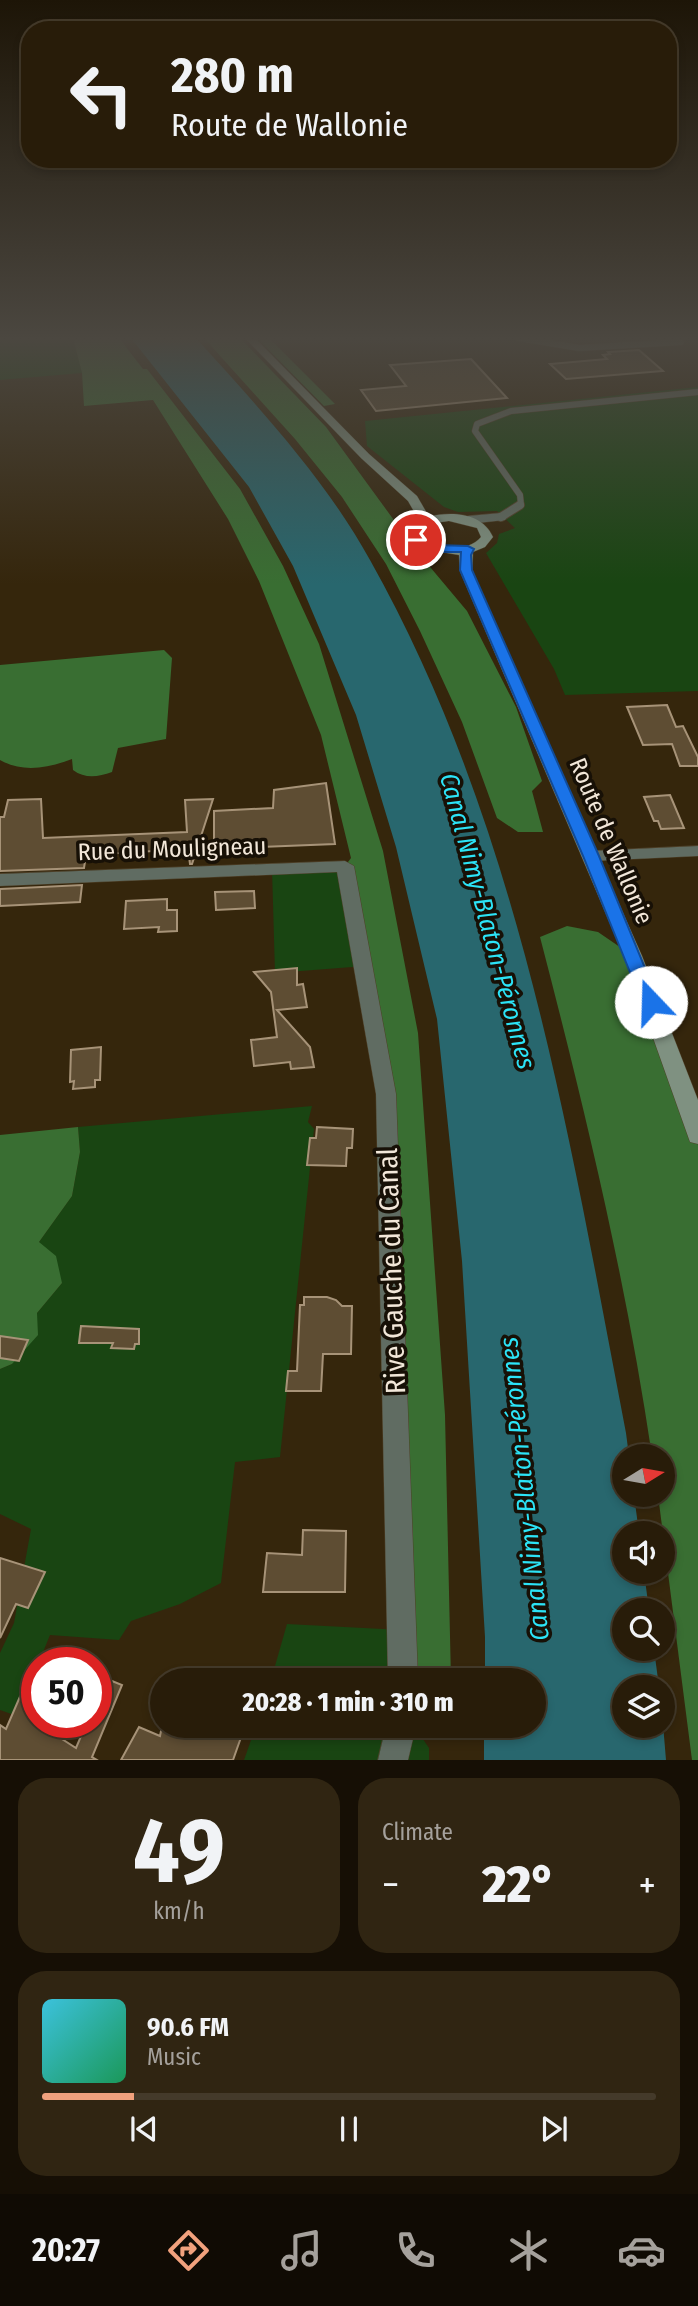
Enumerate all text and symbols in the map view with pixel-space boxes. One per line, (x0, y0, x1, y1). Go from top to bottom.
text: 280 m (171, 46, 294, 105)
icon: left (56, 49, 147, 140)
text: Route de Wallonie (171, 106, 408, 144)
pin (386, 510, 446, 570)
icon: arrive (397, 521, 435, 559)
street label: Route de Wallonie (563, 754, 659, 928)
water label: Canal Nimy-Blaton-Péronnes (433, 770, 542, 1072)
street label: Rue du Mouligneau (77, 832, 267, 866)
position arrow (614, 965, 688, 1039)
street label: Rive Gauche du Canal (371, 1147, 412, 1395)
water label: Canal Nimy-Blaton-Péronnes (493, 1336, 556, 1642)
north arrow (612, 1444, 676, 1507)
map controls (612, 1444, 675, 1738)
button: sound (612, 1521, 675, 1584)
button: search (612, 1598, 675, 1661)
speed limit sign: 50 (21, 1647, 112, 1738)
button: layers (612, 1675, 675, 1738)
text: 20:28 · 1 min · 310 m (243, 1687, 453, 1718)
text: 49 (133, 1797, 225, 1906)
text: Climate (382, 1818, 453, 1846)
text: 22° (482, 1853, 556, 1916)
text: − (382, 1862, 399, 1908)
text: + (639, 1862, 656, 1908)
text: km/h (153, 1897, 205, 1925)
text: 90.6 FM (147, 2012, 229, 2043)
text: Music (147, 2043, 201, 2071)
icon: previous (125, 2110, 163, 2148)
icon: pause (330, 2110, 368, 2148)
icon: next (535, 2110, 573, 2148)
icon: directions (164, 2226, 213, 2275)
icon: music (277, 2226, 326, 2275)
icon: phone (391, 2226, 440, 2275)
icon: climate (504, 2226, 553, 2275)
icon: car (617, 2226, 666, 2275)
text: 20:27 (32, 2231, 100, 2269)

